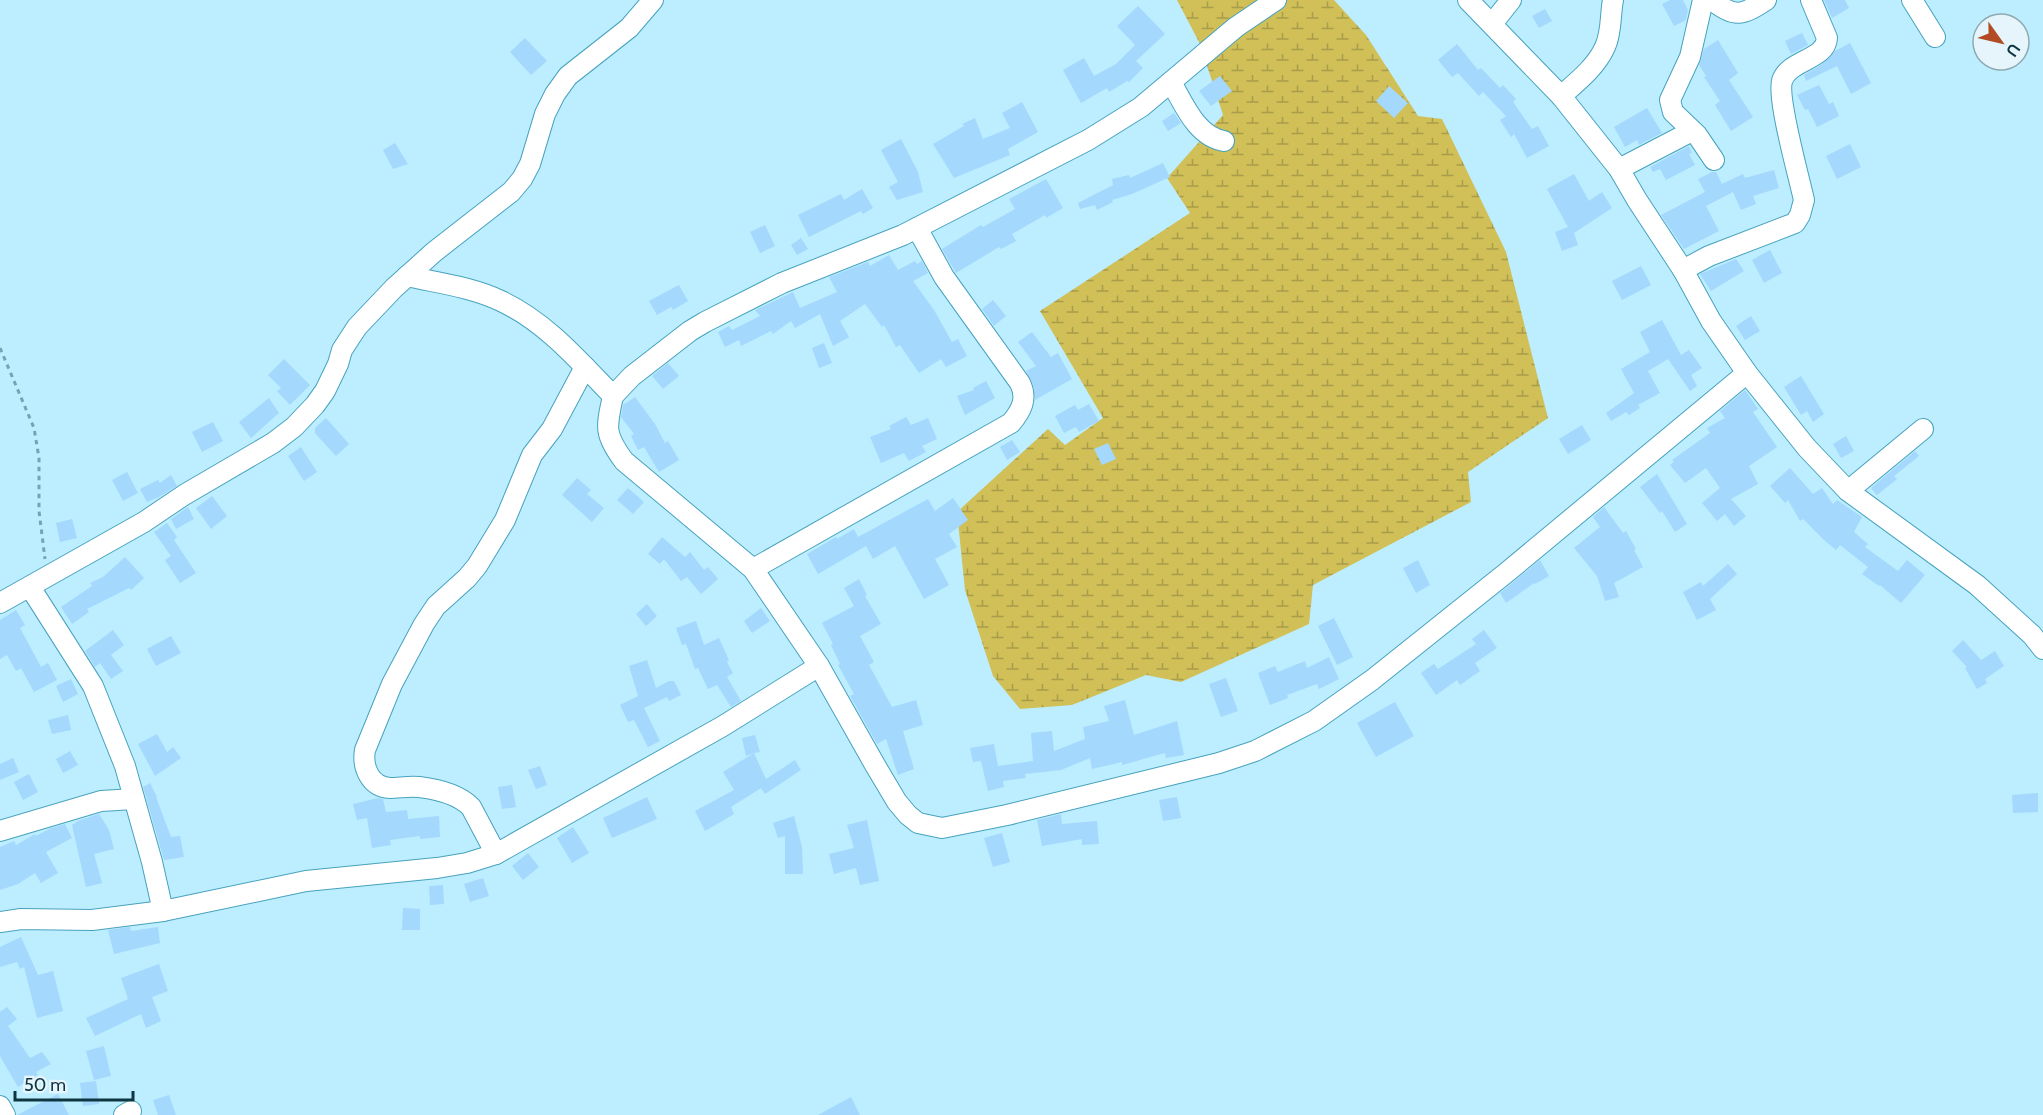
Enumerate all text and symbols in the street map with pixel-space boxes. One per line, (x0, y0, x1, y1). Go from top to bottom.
north arrow (1971, 12, 2031, 72)
text: U (2002, 40, 2024, 60)
scale bar (15, 1064, 134, 1102)
text: 50 m (24, 1074, 66, 1096)

